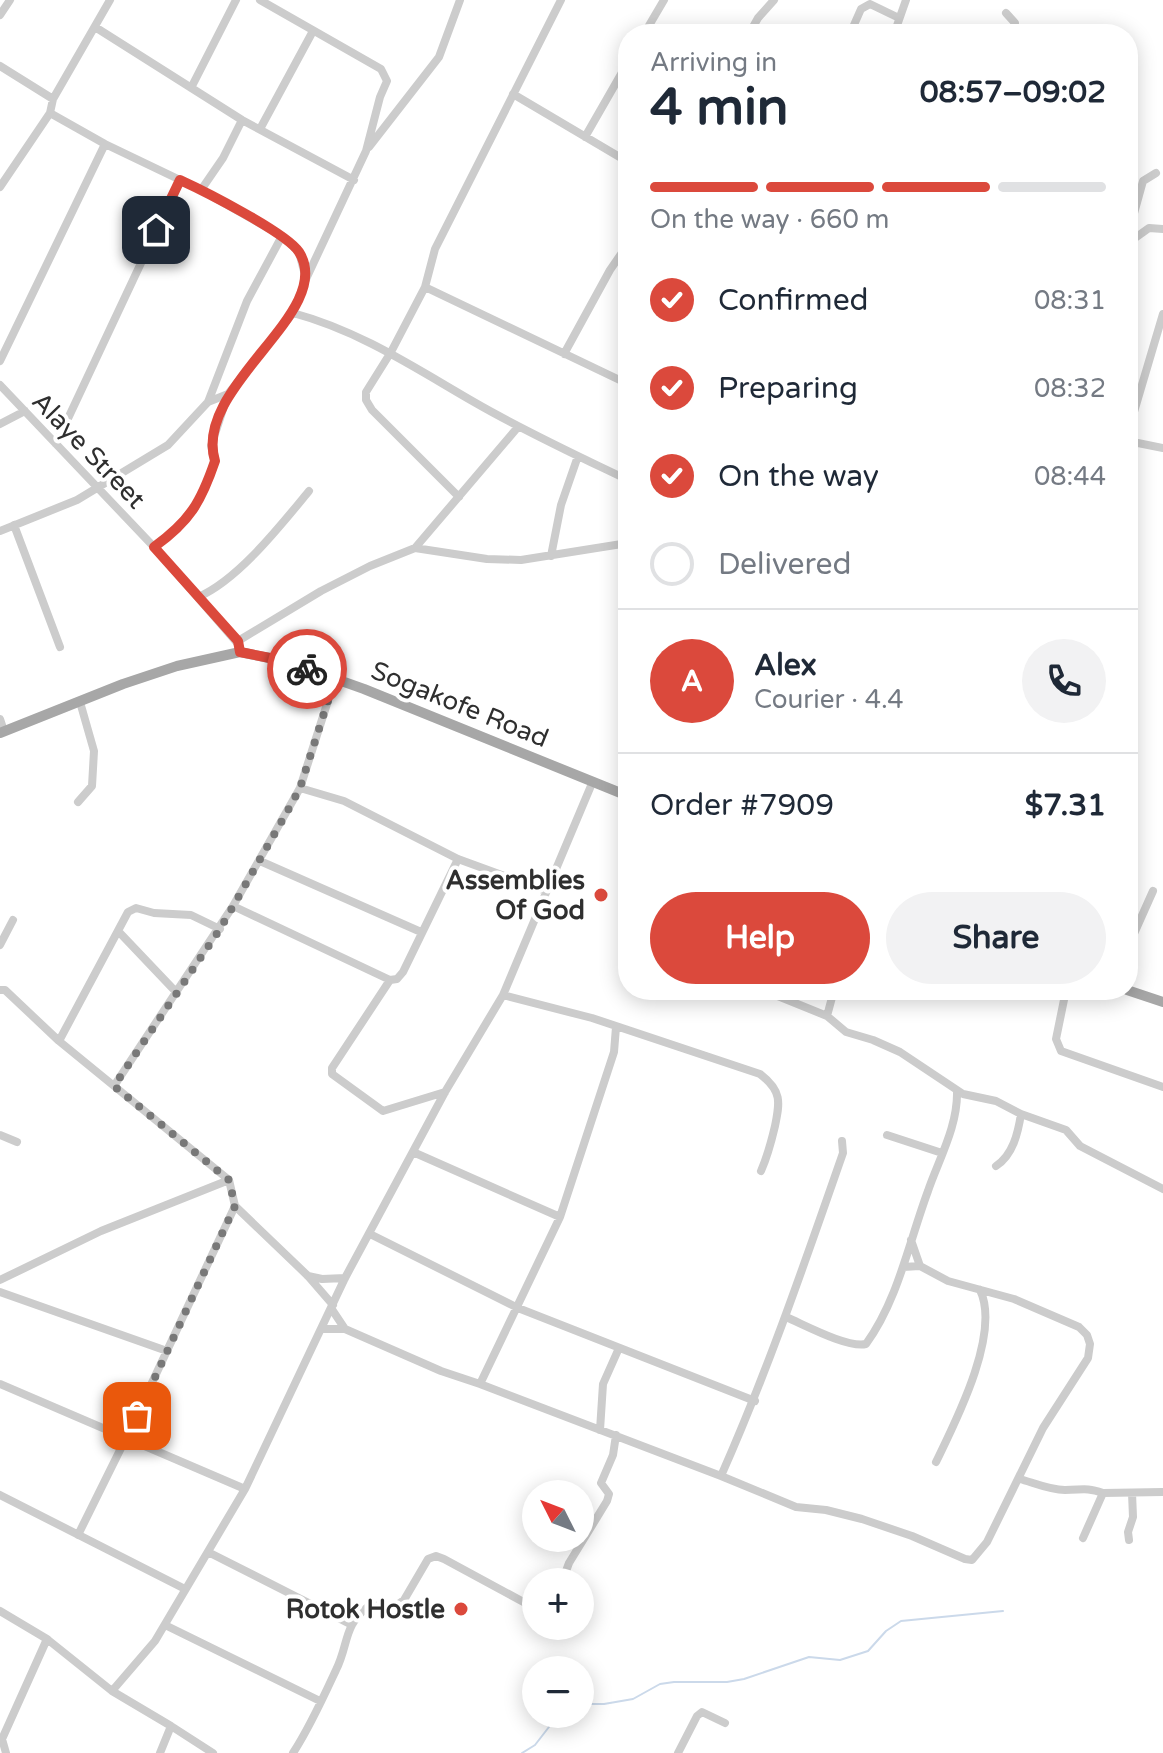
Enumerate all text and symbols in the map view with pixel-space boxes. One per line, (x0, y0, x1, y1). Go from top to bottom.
text: Arriving in (650, 47, 777, 78)
text: 08:57–09:02 (920, 74, 1106, 111)
text: 4 min (650, 76, 789, 139)
pin (122, 196, 190, 264)
text: On the way · 660 m (650, 204, 889, 235)
icon: home (134, 208, 178, 252)
icon: check (650, 278, 694, 322)
text: Confirmed (718, 282, 869, 319)
text: 08:31 (1034, 285, 1106, 316)
icon: check (650, 366, 694, 410)
text: Preparing (718, 370, 858, 407)
text: 08:32 (1034, 373, 1106, 404)
street label: Alaye Street (26, 386, 152, 515)
icon: check (650, 454, 694, 498)
text: On the way (718, 458, 879, 495)
text: 08:44 (1034, 461, 1106, 492)
text: Delivered (718, 546, 852, 583)
courier (267, 629, 347, 709)
button: phone (1022, 639, 1106, 723)
icon: bike (285, 647, 329, 691)
text: Alex (754, 647, 817, 684)
street label: Sogakofe Road (367, 655, 553, 754)
text: A (681, 663, 703, 700)
text: Courier · 4.4 (754, 684, 904, 715)
text: Order #7909 (650, 787, 834, 824)
text: $7.31 (1025, 787, 1106, 824)
place label: Assemblies Of God (446, 865, 585, 926)
marker: Assemblies Of God (592, 886, 610, 904)
button: Help (650, 892, 870, 984)
button: Share (886, 892, 1106, 984)
pin (103, 1382, 171, 1450)
icon: bag (115, 1394, 159, 1438)
north arrow (522, 1480, 594, 1552)
map controls (522, 1480, 594, 1728)
button: + (522, 1568, 594, 1640)
place label: Rotok Hostle (286, 1594, 445, 1625)
marker: Rotok Hostle (452, 1600, 470, 1618)
button: − (522, 1656, 594, 1728)

